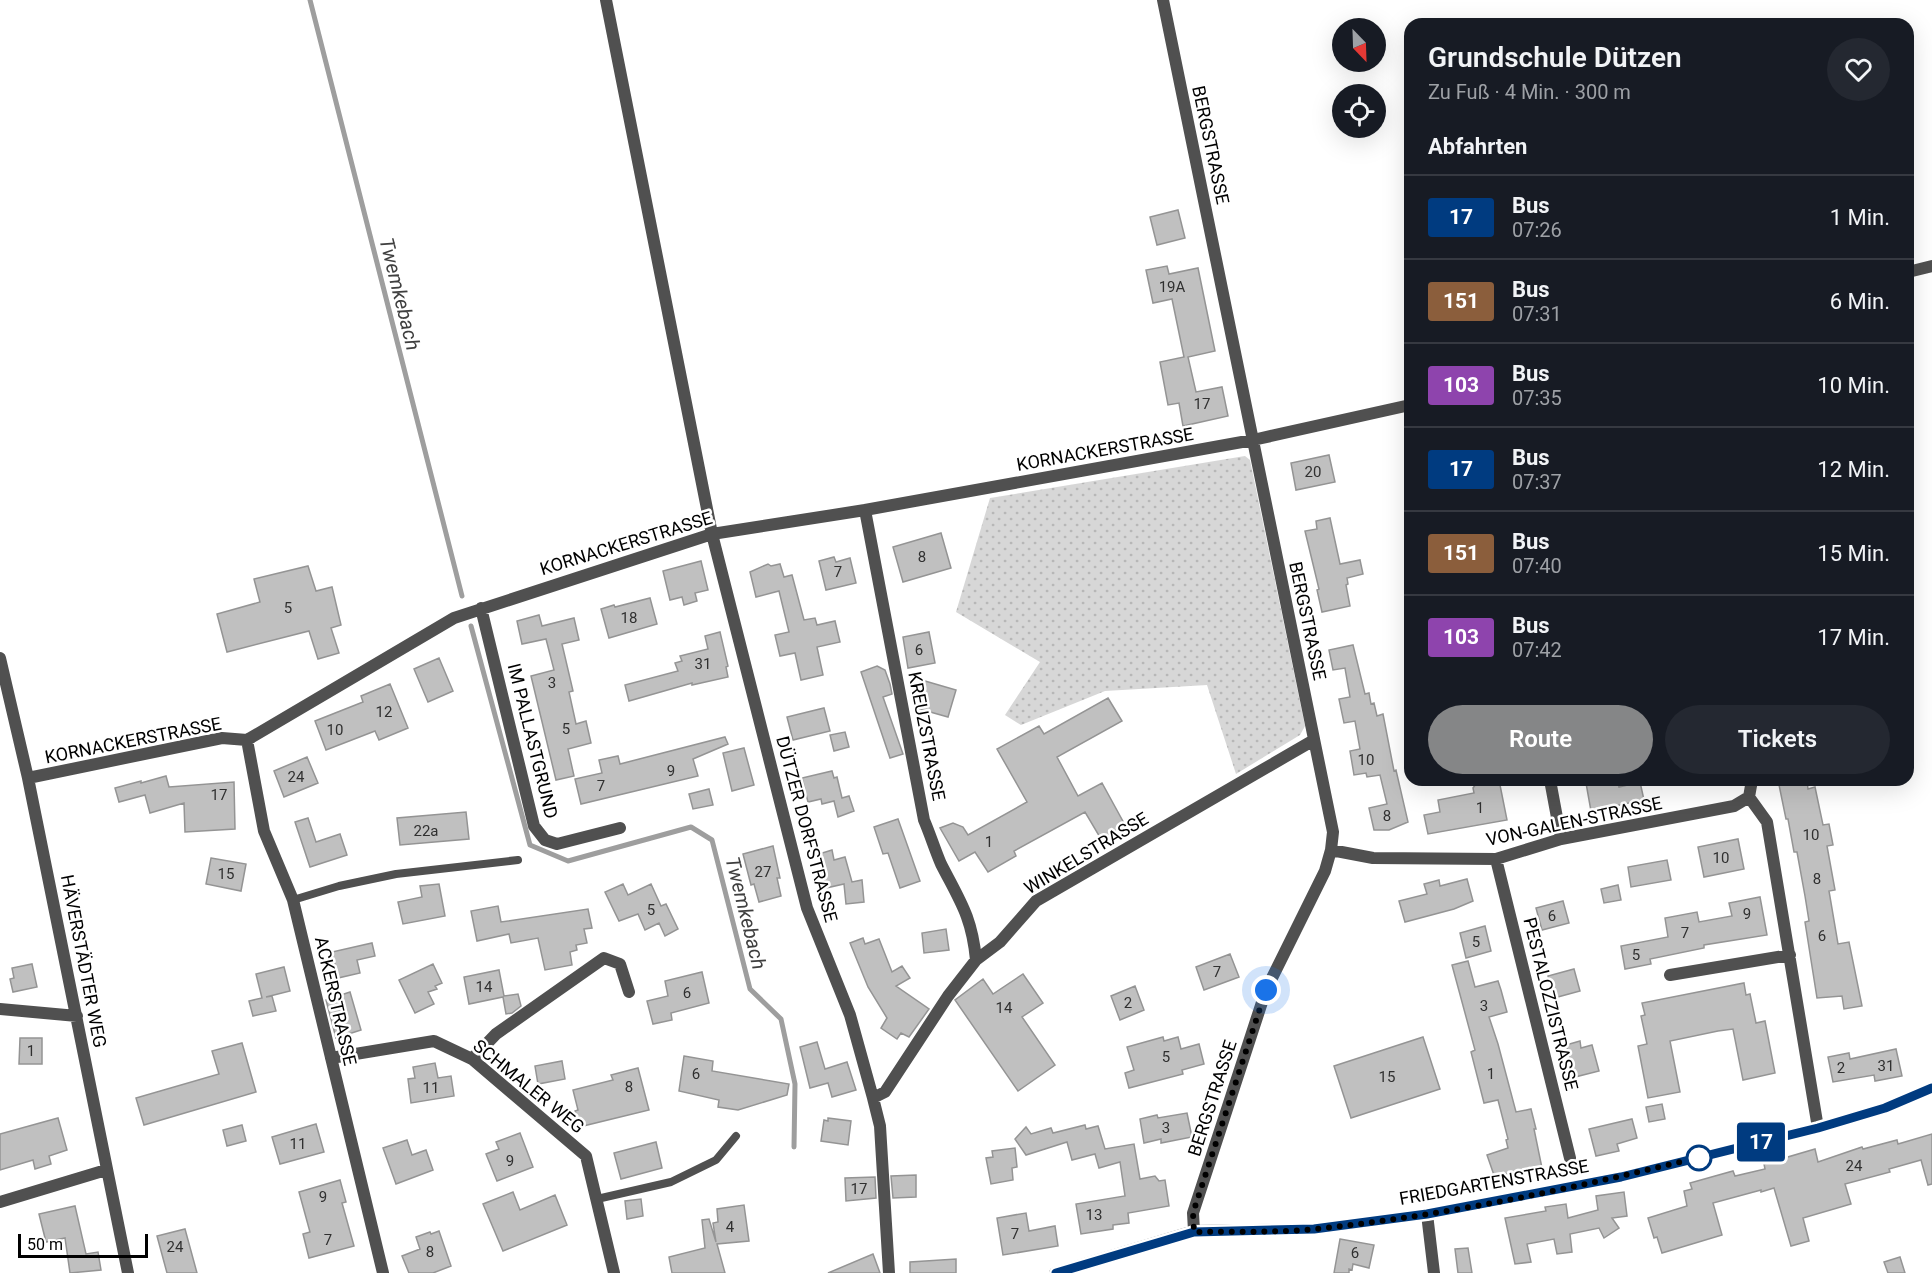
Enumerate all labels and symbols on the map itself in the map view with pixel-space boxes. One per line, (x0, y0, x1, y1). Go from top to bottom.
north arrow (1332, 18, 1386, 72)
street label: BERGSTRASSE (1188, 84, 1234, 206)
water label: Twemkebach (374, 235, 426, 353)
house number: 19A (1159, 278, 1186, 296)
house number: 17 (1194, 395, 1210, 413)
street label: KORNACKERSTRASSE (1015, 423, 1195, 475)
house number: 20 (1305, 463, 1321, 481)
street label: KORNACKERSTRASSE (537, 507, 715, 579)
house number: 8 (918, 548, 926, 566)
street label: BERGSTRASSE (1285, 560, 1331, 682)
house number: 7 (834, 563, 842, 581)
house number: 5 (284, 599, 292, 617)
house number: 18 (621, 609, 637, 627)
house number: 6 (915, 641, 923, 659)
house number: 31 (695, 655, 711, 673)
street label: IM PALLASTGRUND (504, 661, 562, 821)
street label: KREUZSTRASSE (904, 670, 950, 802)
house number: 3 (548, 674, 556, 692)
house number: 12 (376, 703, 392, 721)
street label: KORNACKERSTRASSE (43, 713, 223, 767)
house number: 5 (562, 720, 570, 738)
house number: 10 (327, 721, 343, 739)
street label: DÜTZER DORFSTRASSE (772, 734, 842, 924)
house number: 10 (1358, 751, 1374, 769)
house number: 9 (667, 762, 675, 780)
house number: 24 (288, 768, 305, 786)
house number: 7 (597, 777, 605, 795)
house number: 17 (211, 786, 227, 804)
street label: VON-GALEN-STRASSE (1484, 792, 1664, 850)
house number: 1 (1476, 799, 1484, 817)
house number: 8 (1383, 807, 1391, 825)
street label: WINKELSTRASSE (1020, 808, 1152, 898)
house number: 22a (413, 822, 439, 840)
house number: 10 (1803, 826, 1819, 844)
house number: 1 (985, 833, 993, 851)
house number: 10 (1713, 849, 1729, 867)
water label: Twemkebach (720, 854, 772, 972)
house number: 27 (755, 863, 771, 881)
house number: 15 (218, 865, 234, 883)
house number: 8 (1813, 870, 1821, 888)
street label: HÄVERSTÄDTER WEG (57, 873, 111, 1049)
house number: 5 (647, 901, 655, 919)
house number: 9 (1743, 905, 1751, 923)
house number: 6 (1548, 907, 1556, 925)
street label: PESTALOZZISTRASSE (1519, 915, 1583, 1093)
house number: 7 (1681, 924, 1689, 942)
house number: 6 (1818, 927, 1826, 945)
house number: 5 (1472, 933, 1480, 951)
street label: ACKERSTRASSE (311, 934, 361, 1068)
house number: 5 (1632, 946, 1640, 964)
house number: 7 (1213, 963, 1221, 981)
your location (1251, 975, 1281, 1005)
house number: 14 (476, 978, 493, 996)
house number: 6 (683, 984, 691, 1002)
house number: 2 (1124, 994, 1132, 1012)
house number: 3 (1480, 997, 1488, 1015)
house number: 14 (996, 999, 1013, 1017)
street label: SCHMALER WEG (469, 1035, 589, 1137)
street label: BERGSTRASSE (1183, 1037, 1241, 1159)
house number: 1 (27, 1042, 35, 1060)
house number: 5 (1162, 1048, 1170, 1066)
house number: 31 (1878, 1057, 1894, 1075)
house number: 2 (1837, 1059, 1845, 1077)
house number: 6 (692, 1065, 700, 1083)
house number: 1 (1487, 1065, 1495, 1083)
house number: 15 (1379, 1068, 1395, 1086)
house number: 8 (625, 1078, 633, 1096)
house number: 11 (423, 1079, 439, 1097)
house number: 3 (1162, 1119, 1170, 1137)
line badge: 17 (1734, 1122, 1788, 1162)
house number: 11 (290, 1135, 306, 1153)
unlabelled marker (1686, 1145, 1712, 1171)
house number: 9 (506, 1152, 514, 1170)
street label: FRIEDGARTENSTRASSE (1398, 1155, 1590, 1209)
house number: 24 (1846, 1157, 1863, 1175)
house number: 17 (851, 1180, 867, 1198)
house number: 9 (319, 1188, 327, 1206)
house number: 13 (1086, 1206, 1102, 1224)
house number: 4 (726, 1218, 735, 1236)
house number: 7 (1011, 1225, 1019, 1243)
scale bar (18, 1231, 148, 1258)
house number: 7 (324, 1231, 332, 1249)
house number: 24 (167, 1238, 184, 1256)
house number: 8 (426, 1243, 434, 1261)
house number: 6 (1351, 1244, 1359, 1262)

